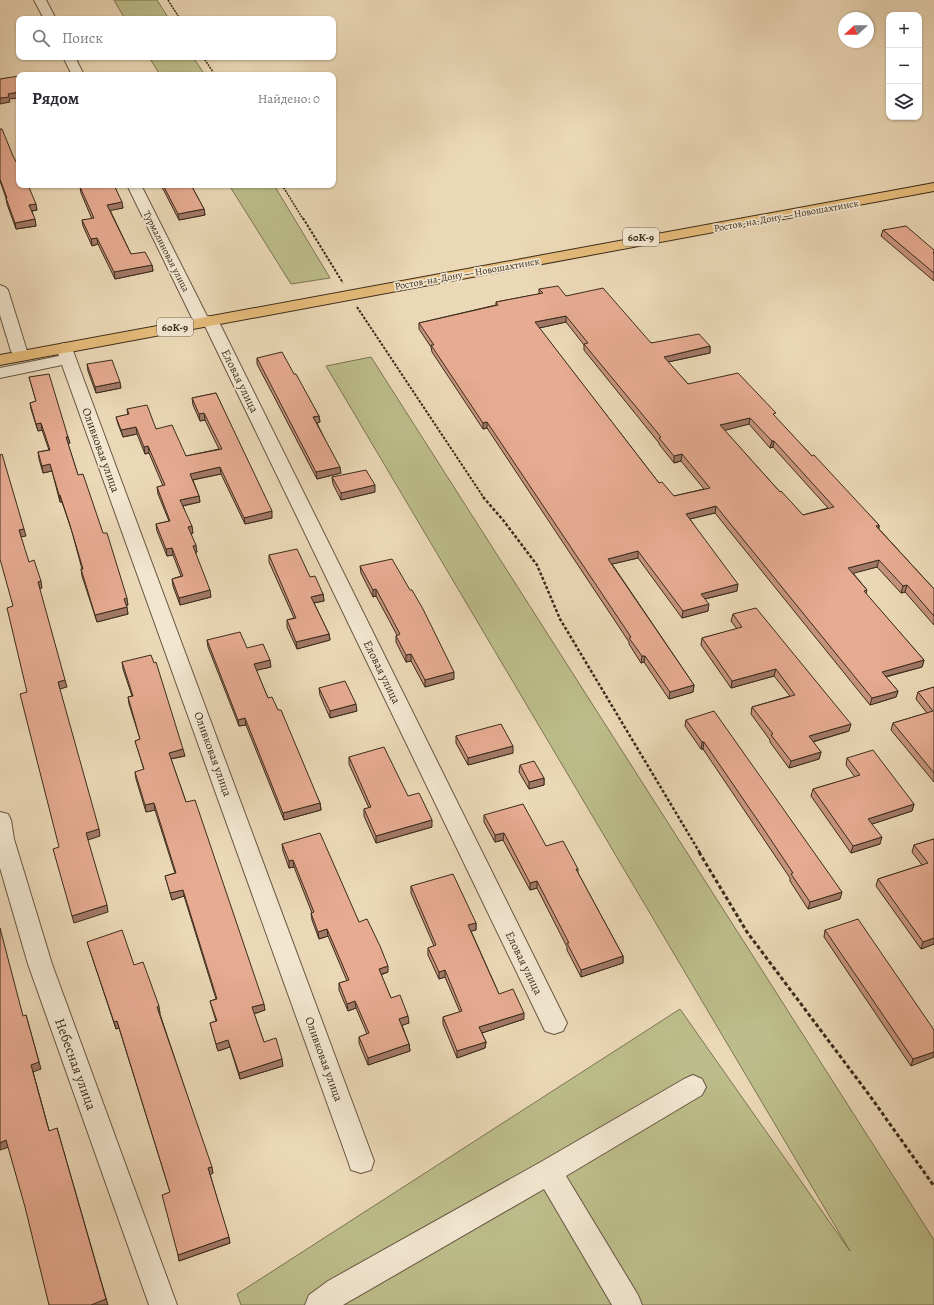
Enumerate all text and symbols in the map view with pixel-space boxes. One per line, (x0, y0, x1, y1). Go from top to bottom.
north arrow (838, 12, 874, 48)
map controls (886, 12, 922, 120)
button: + (886, 12, 922, 48)
search box (16, 16, 336, 60)
icon: search (30, 27, 52, 49)
text: Поиск (62, 28, 103, 48)
button: − (886, 48, 922, 84)
button: layers (886, 84, 922, 120)
text: Рядом (32, 87, 79, 110)
text: Найдено: 0 (258, 90, 320, 107)
street label: Ростов-на-Дону — Новошахтинск (713, 196, 860, 235)
street label: Турмалиновая улица (140, 208, 193, 295)
road number: 60К-9 (623, 228, 659, 246)
street label: Ростов-на-Дону — Новошахтинск (394, 254, 541, 293)
road number: 60К-9 (157, 318, 193, 336)
street label: Еловая улица (218, 346, 263, 416)
street label: Оливковая улица (78, 405, 124, 495)
street label: Еловая улица (360, 637, 405, 707)
street label: Оливковая улица (190, 709, 236, 799)
street label: Еловая улица (502, 928, 547, 998)
street label: Оливковая улица (301, 1014, 347, 1104)
street label: Небесная улица (50, 1016, 101, 1113)

